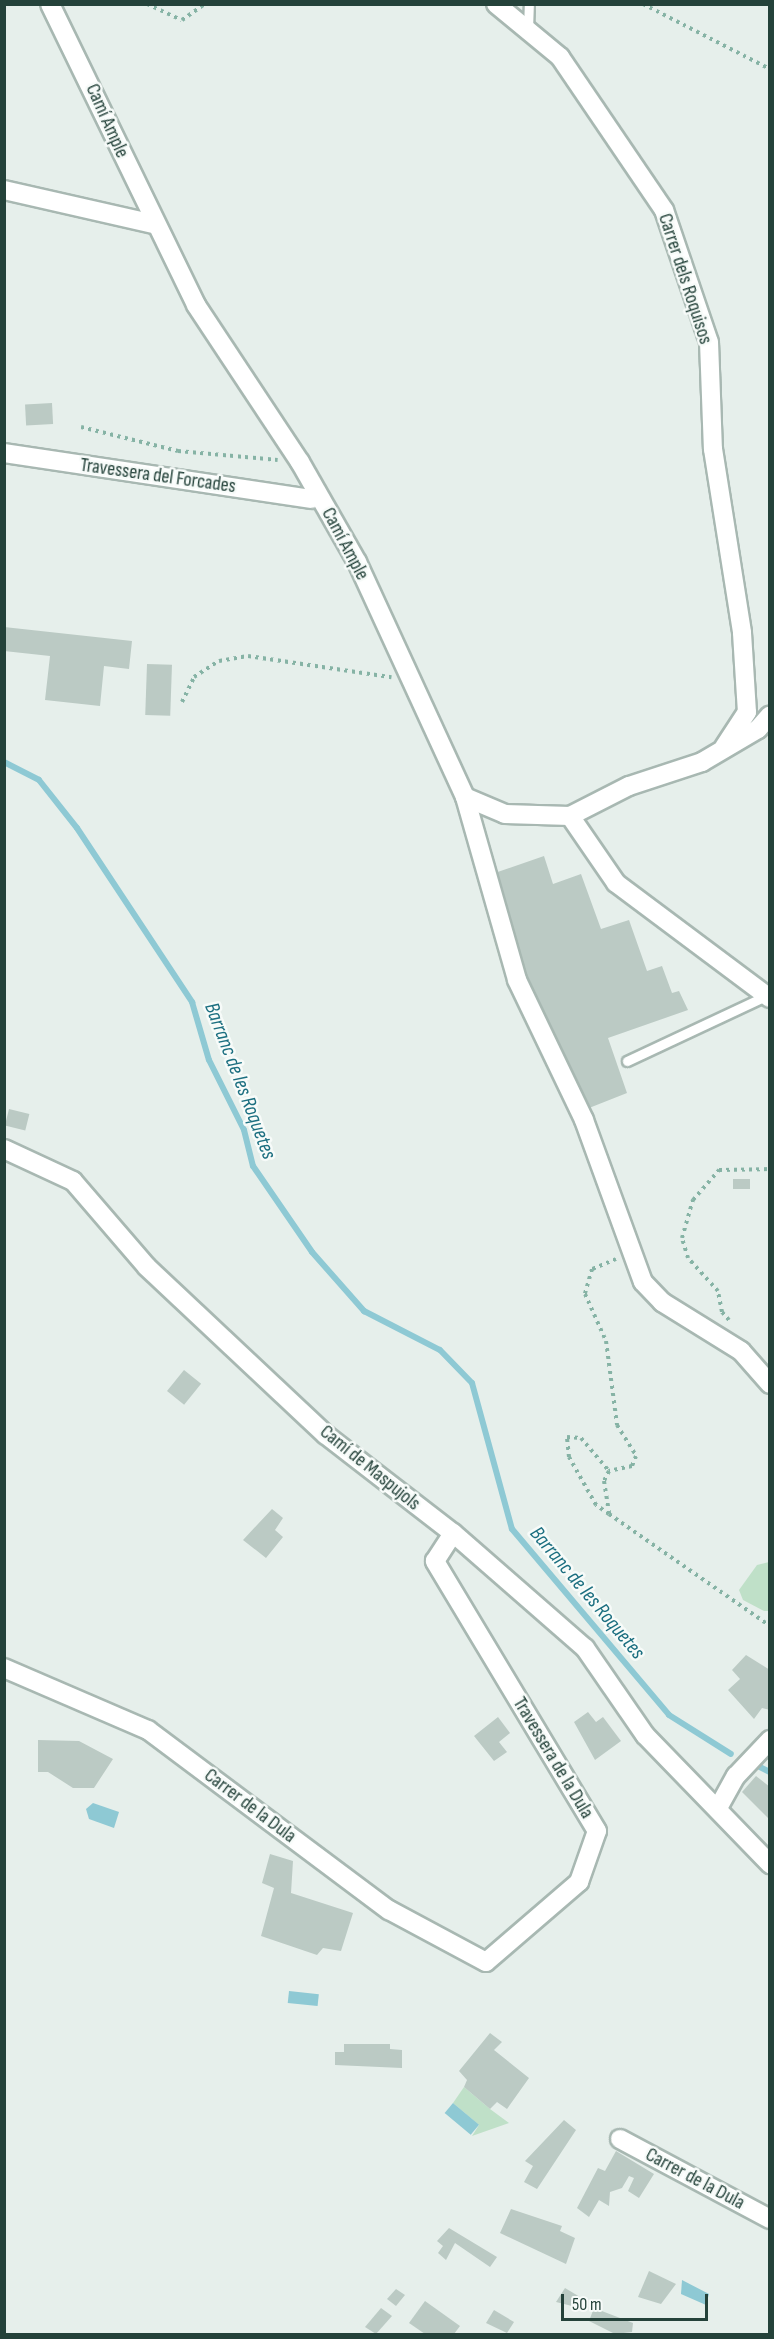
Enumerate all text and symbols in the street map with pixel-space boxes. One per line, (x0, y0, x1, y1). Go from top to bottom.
street label: Camí Ample (80, 80, 134, 162)
street label: Carrer dels Roquisos (653, 211, 717, 347)
street label: Travessera del Forcades (79, 453, 237, 499)
street label: Camí Ample (316, 504, 374, 584)
water label: Barranc de les Roquetes (199, 999, 281, 1163)
street label: Camí de Maspujols (315, 1420, 425, 1516)
water label: Barranc de les Roquetes (524, 1521, 650, 1665)
street label: Travessera de la Dula (507, 1693, 599, 1823)
street label: Carrer de la Dula (199, 1764, 301, 1848)
street label: Carrer de la Dula (641, 2143, 749, 2215)
scale bar (564, 2282, 711, 2320)
text: 50 m (572, 2294, 602, 2315)

